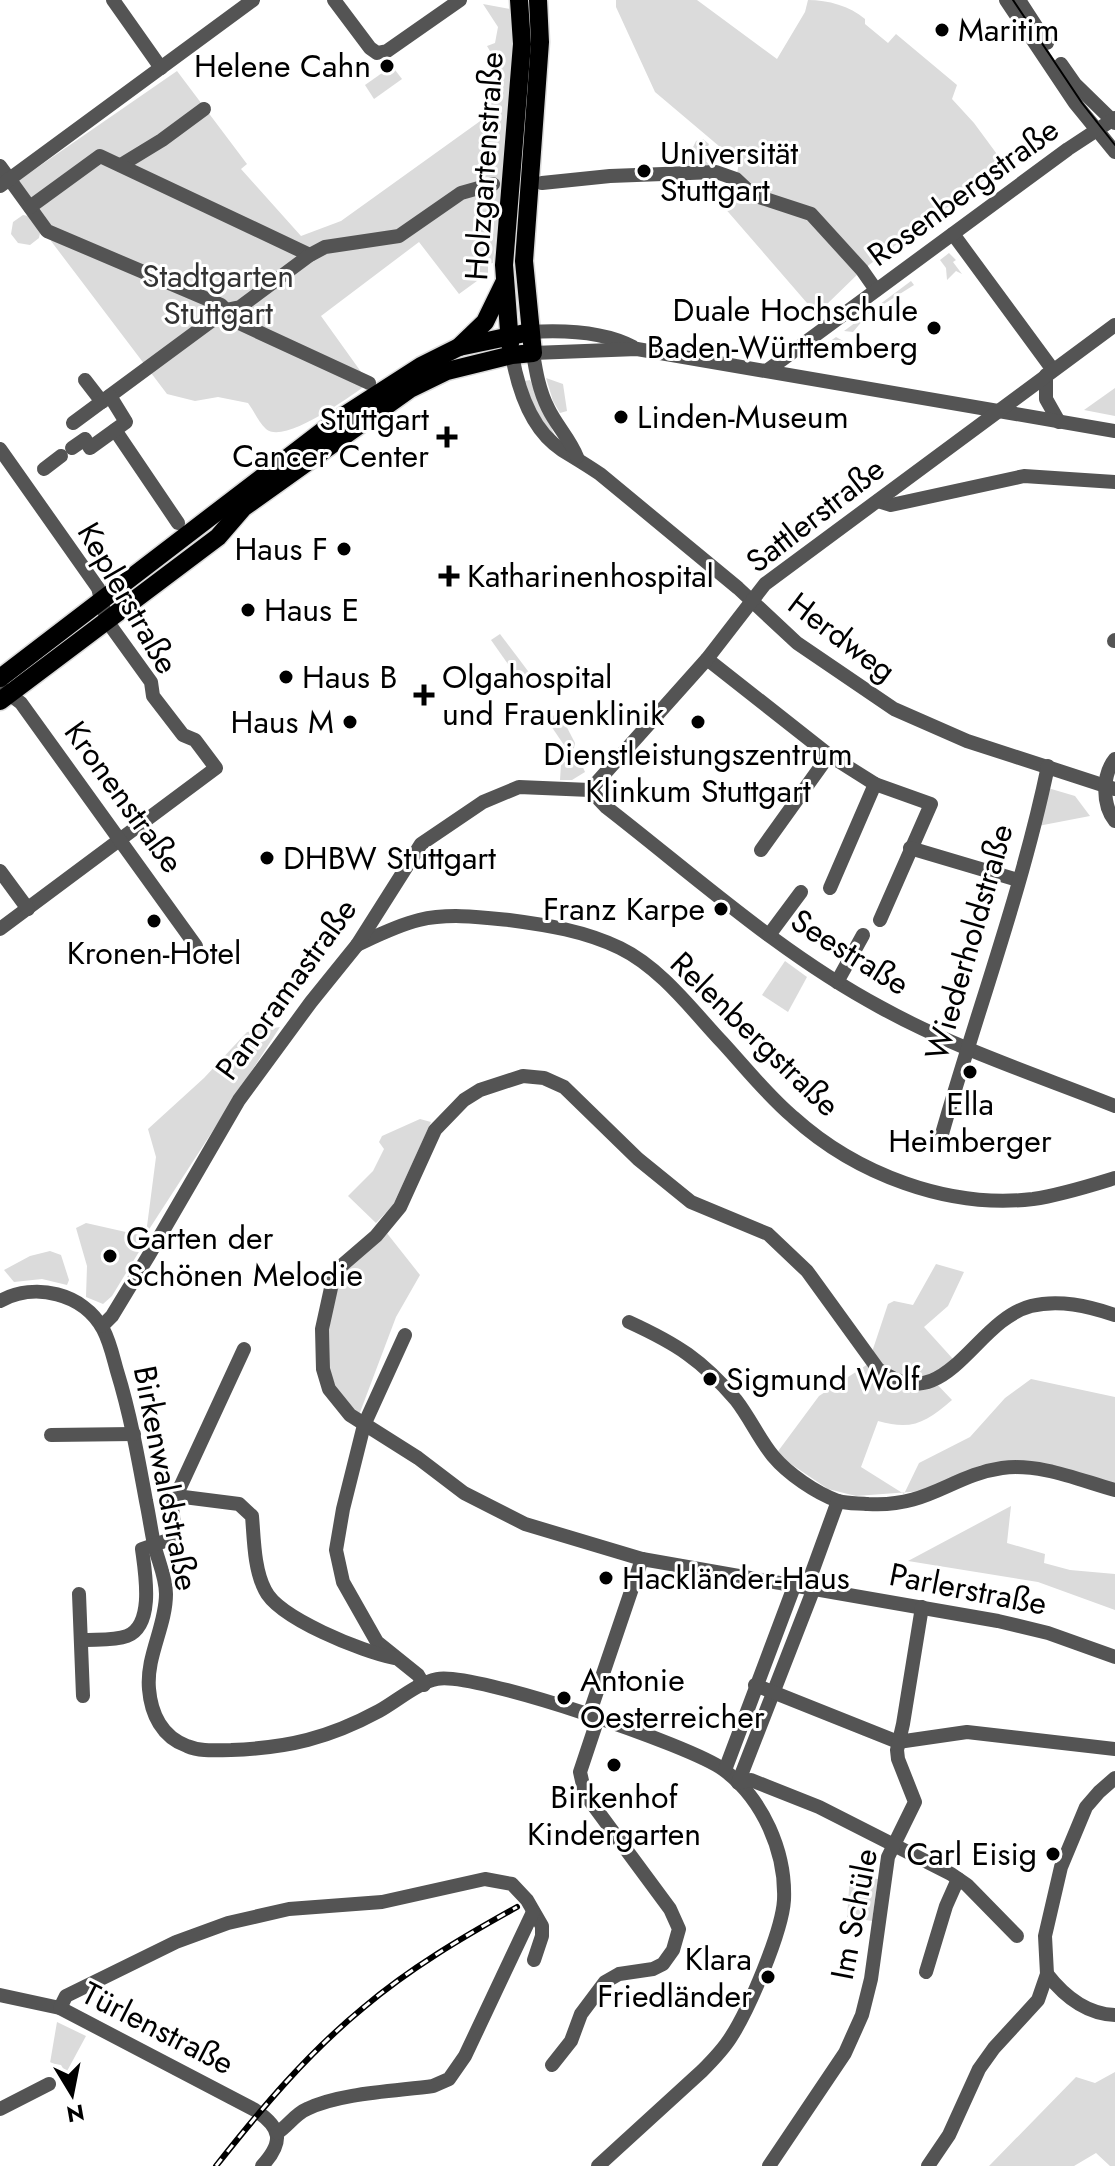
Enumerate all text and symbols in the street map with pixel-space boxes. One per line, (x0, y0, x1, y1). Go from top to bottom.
place label: Maritim (958, 7, 1060, 53)
marker: Maritim (933, 21, 951, 39)
place label: Helene Cahn (194, 43, 371, 89)
street label: Holzgartenstraße (453, 50, 515, 282)
marker: Helene Cahn (378, 57, 396, 75)
street label: Rosenbergstraße (858, 107, 1068, 277)
place label: Universität Stuttgart (660, 130, 799, 213)
marker: Universität Stuttgart (635, 162, 653, 180)
park label: Stadtgarten Stuttgart (142, 253, 294, 336)
place label: Duale Hochschule Baden-Württemberg (647, 287, 918, 370)
marker: Duale Hochschule Baden-Württemberg (925, 319, 943, 337)
place label: Linden-Museum (637, 394, 849, 440)
place label: Stuttgart Cancer Center (232, 396, 429, 479)
marker: Linden-Museum (612, 408, 630, 426)
marker: Stuttgart Cancer Center (436, 426, 458, 448)
street label: Sattlerstraße (736, 446, 894, 584)
street label: Keplerstraße (66, 514, 190, 682)
place label: Haus F (234, 526, 328, 572)
marker: Haus F (335, 540, 353, 558)
place label: Katharinenhospital (467, 553, 714, 599)
marker: Katharinenhospital (438, 565, 460, 587)
street label: Herdweg (778, 581, 906, 693)
place label: Haus E (264, 587, 359, 633)
marker: Haus E (239, 601, 257, 619)
place label: Haus B (302, 654, 397, 700)
place label: Olgahospital und Frauenklinik (442, 654, 665, 737)
marker: Haus B (277, 668, 295, 686)
marker: Olgahospital und Frauenklinik (413, 684, 435, 706)
place label: Haus M (231, 699, 334, 745)
street label: Kronenstraße (53, 712, 195, 882)
marker: Haus M (341, 713, 359, 731)
marker: Dienstleistungszentrum Klinkum Stuttgart (689, 713, 707, 731)
place label: Dienstleistungszentrum Klinkum Stuttgart (543, 731, 853, 814)
street label: Wiederholdstraße (913, 819, 1025, 1065)
place label: DHBW Stuttgart (283, 835, 496, 881)
marker: DHBW Stuttgart (258, 849, 276, 867)
place label: Franz Karpe (543, 886, 705, 932)
street label: Panoramastraße (204, 889, 368, 1089)
street label: Seestraße (782, 898, 918, 1006)
marker: Franz Karpe (712, 900, 730, 918)
marker: Kronen-Hotel (145, 912, 163, 930)
place label: Kronen-Hotel (67, 930, 241, 976)
street label: Relenbergstraße (660, 941, 850, 1127)
marker: Ella Heimberger (961, 1063, 979, 1081)
place label: Ella Heimberger (888, 1081, 1052, 1164)
place label: Garten der Schönen Melodie (126, 1215, 363, 1298)
marker: Garten der Schönen Melodie (101, 1247, 119, 1265)
place label: Sigmund Wolf (726, 1356, 920, 1402)
street label: Birkenwaldstraße (122, 1362, 210, 1594)
marker: Sigmund Wolf (701, 1370, 719, 1388)
street label: Parlerstraße (885, 1551, 1051, 1627)
place label: Hackländer-Haus (622, 1555, 850, 1601)
marker: Hackländer-Haus (597, 1569, 615, 1587)
place label: Antonie Oesterreicher (580, 1657, 765, 1740)
marker: Antonie Oesterreicher (555, 1689, 573, 1707)
marker: Birkenhof Kindergarten (605, 1756, 623, 1774)
place label: Birkenhof Kindergarten (527, 1774, 701, 1857)
place label: Carl Eisig (906, 1831, 1037, 1877)
street label: Im Schüle (819, 1844, 889, 1984)
marker: Carl Eisig (1044, 1845, 1062, 1863)
place label: Klara Friedländer (597, 1936, 752, 2019)
marker: Klara Friedländer (759, 1968, 777, 1986)
street label: Türlenstraße (74, 1970, 242, 2086)
north arrow (32, 2054, 112, 2134)
text: N (64, 2096, 87, 2131)

